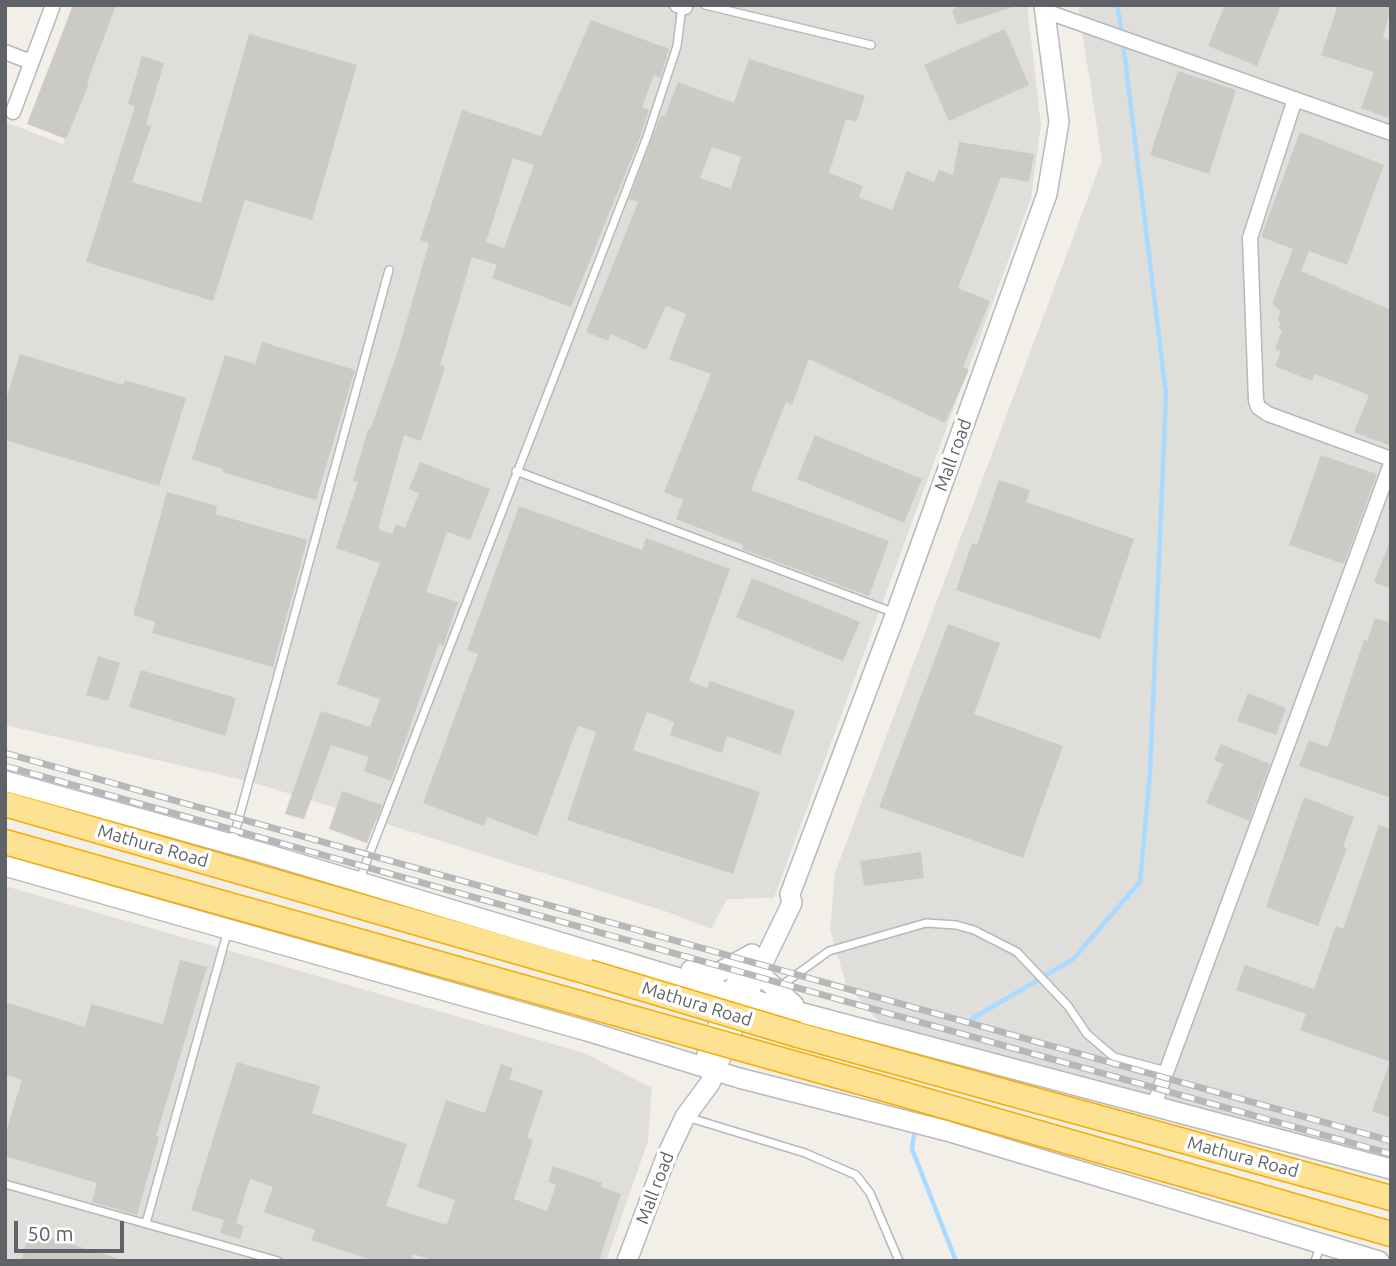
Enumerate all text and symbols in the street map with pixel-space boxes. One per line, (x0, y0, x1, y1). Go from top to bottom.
street label: Mall road (930, 416, 976, 494)
street label: Mathura Road (95, 820, 211, 872)
street label: Mathura Road (639, 977, 755, 1031)
street label: Mathura Road (1185, 1132, 1301, 1182)
street label: Mall road (631, 1149, 679, 1227)
scale bar (18, 1206, 128, 1250)
text: 50 m (27, 1221, 74, 1245)

